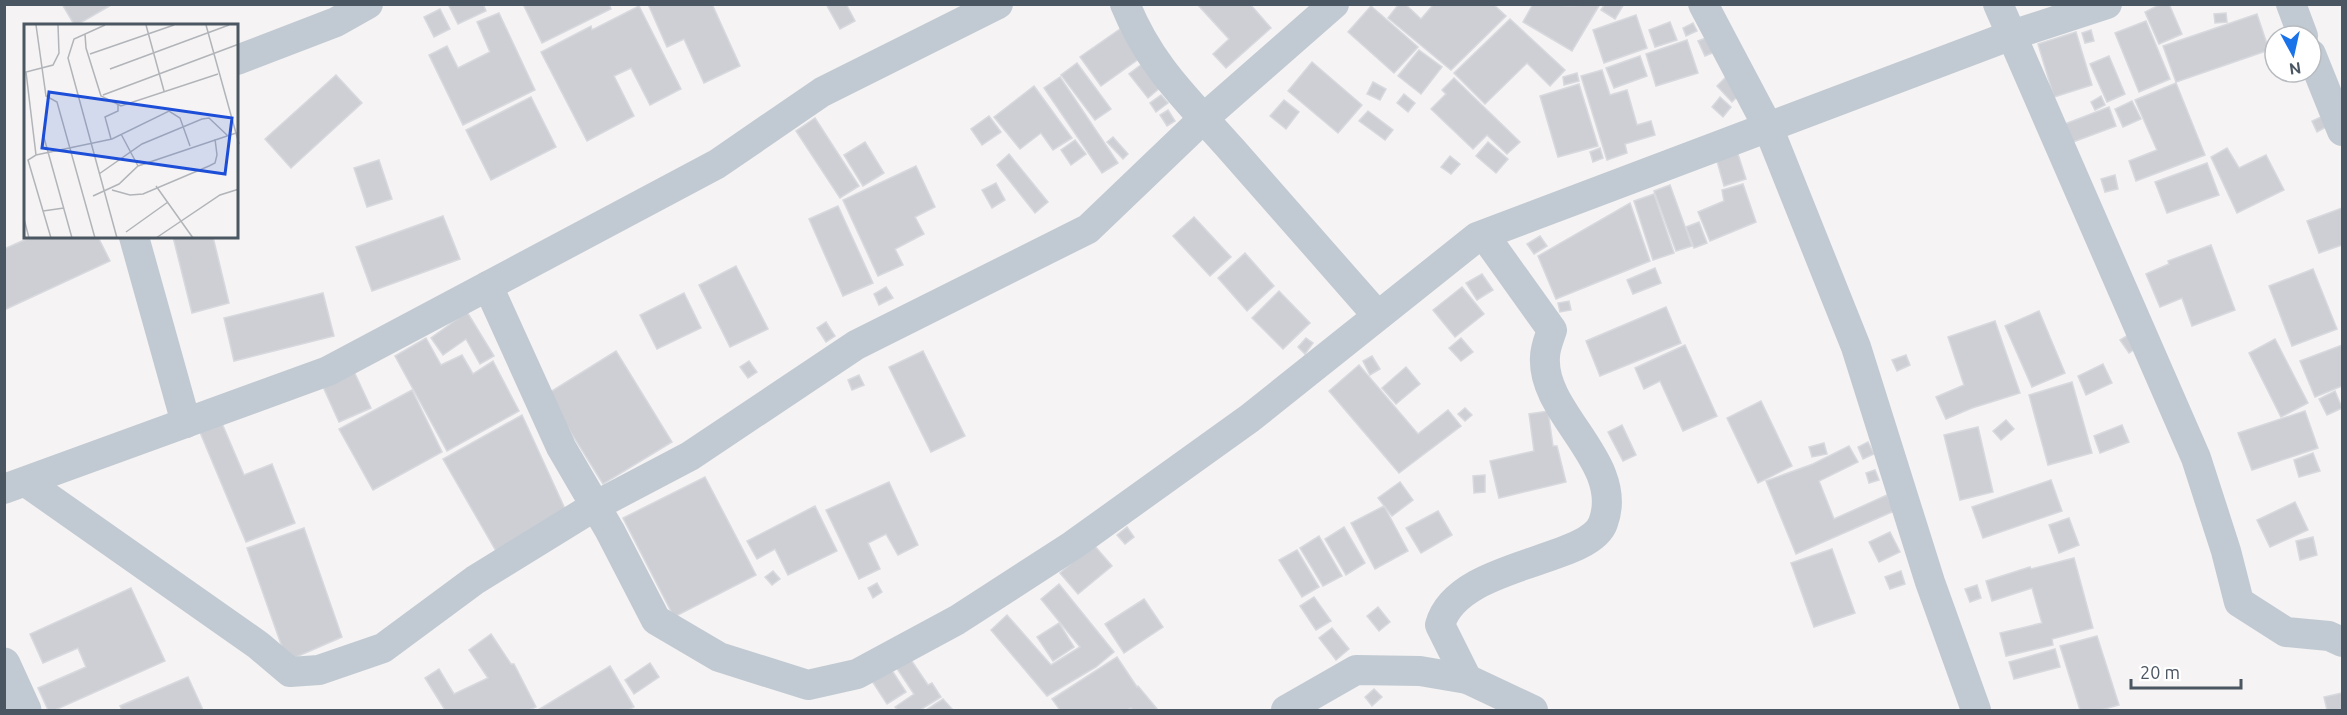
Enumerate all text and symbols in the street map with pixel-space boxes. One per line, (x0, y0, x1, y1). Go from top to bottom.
inset map (24, 24, 238, 238)
north arrow (2263, 24, 2323, 84)
text: N (2288, 59, 2302, 79)
scale bar (2131, 652, 2240, 690)
text: 20 m (2140, 662, 2180, 682)

